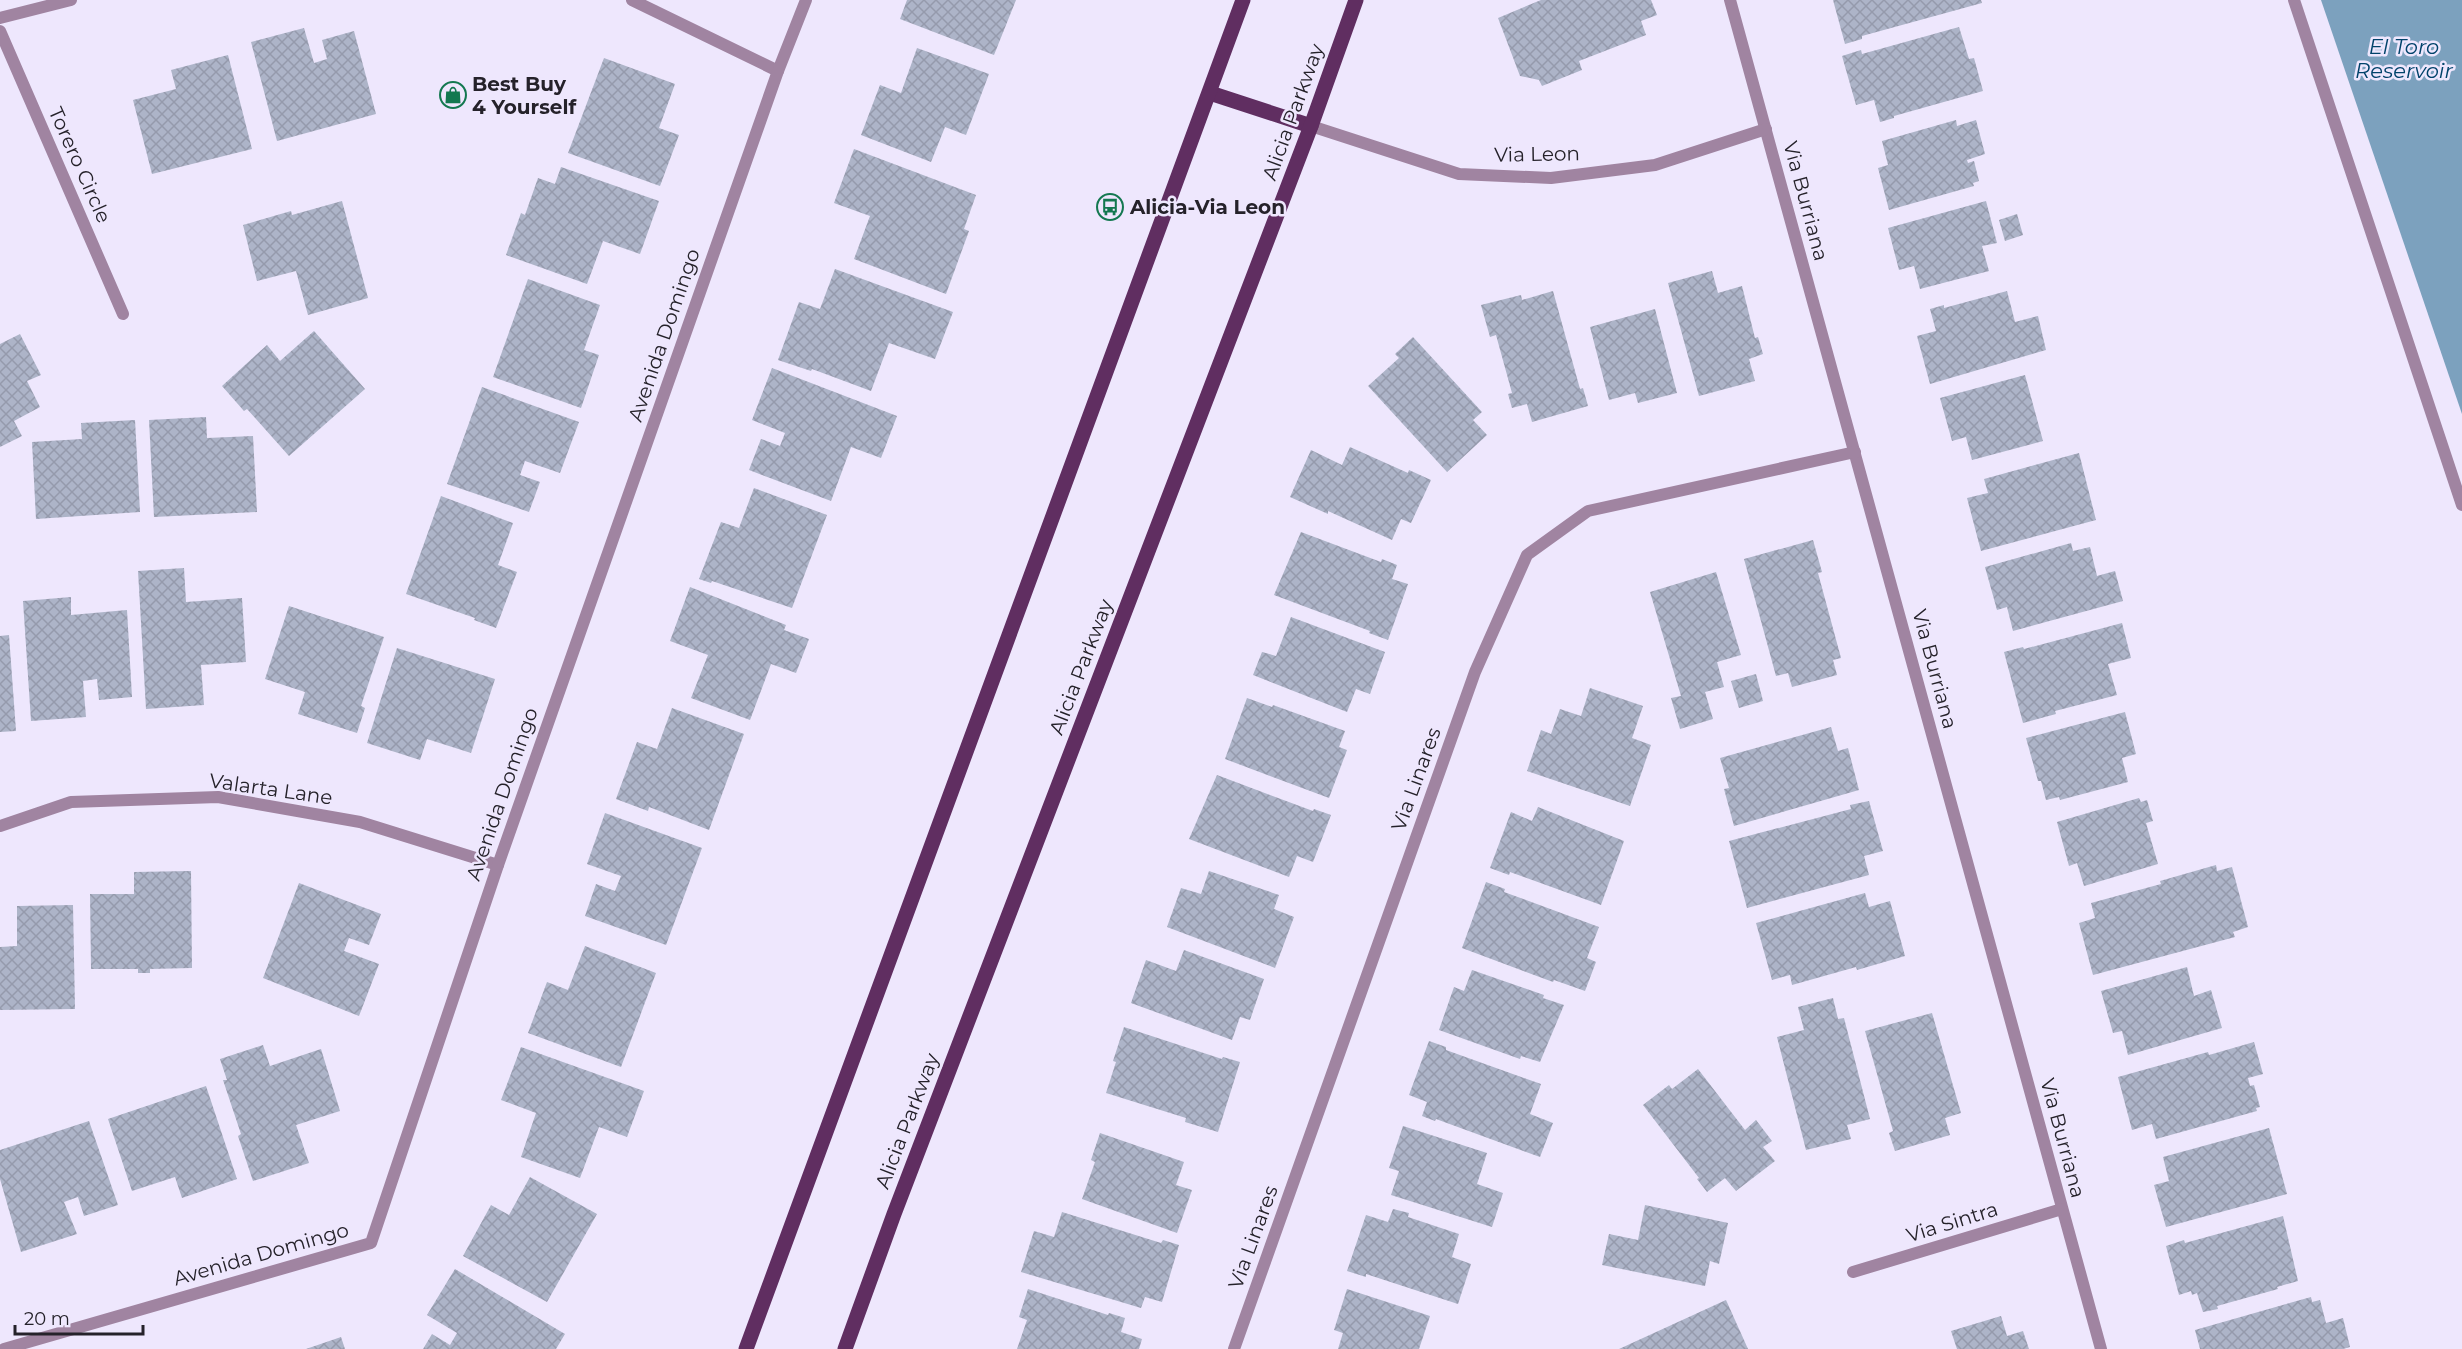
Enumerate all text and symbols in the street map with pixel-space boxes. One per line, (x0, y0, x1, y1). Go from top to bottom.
water label: El Toro Reservoir (2355, 34, 2453, 83)
street label: Alicia Parkway (1257, 40, 1329, 183)
place label: Best Buy 4 Yourself (472, 72, 577, 119)
shop icon: Best Buy 4 Yourself (438, 80, 468, 110)
street label: Torero Circle (44, 103, 116, 227)
street label: Via Burriana (1779, 139, 1833, 263)
street label: Via Leon (1494, 141, 1580, 167)
bus stop icon: Alicia-Via Leon (1095, 192, 1125, 222)
place label: Alicia-Via Leon (1129, 195, 1285, 219)
street label: Avenida Domingo (623, 245, 705, 425)
street label: Alicia Parkway (1044, 596, 1118, 738)
street label: Via Burriana (1908, 607, 1962, 731)
street label: Avenida Domingo (461, 704, 543, 884)
street label: Via Linares (1386, 724, 1446, 834)
street label: Valarta Lane (208, 768, 334, 810)
street label: Alicia Parkway (870, 1050, 944, 1192)
street label: Via Burriana (2036, 1076, 2090, 1200)
street label: Via Linares (1223, 1182, 1283, 1292)
street label: Via Sintra (1903, 1197, 2001, 1247)
street label: Avenida Domingo (171, 1217, 351, 1291)
scale bar (15, 1298, 142, 1336)
text: 20 m (24, 1308, 70, 1330)

